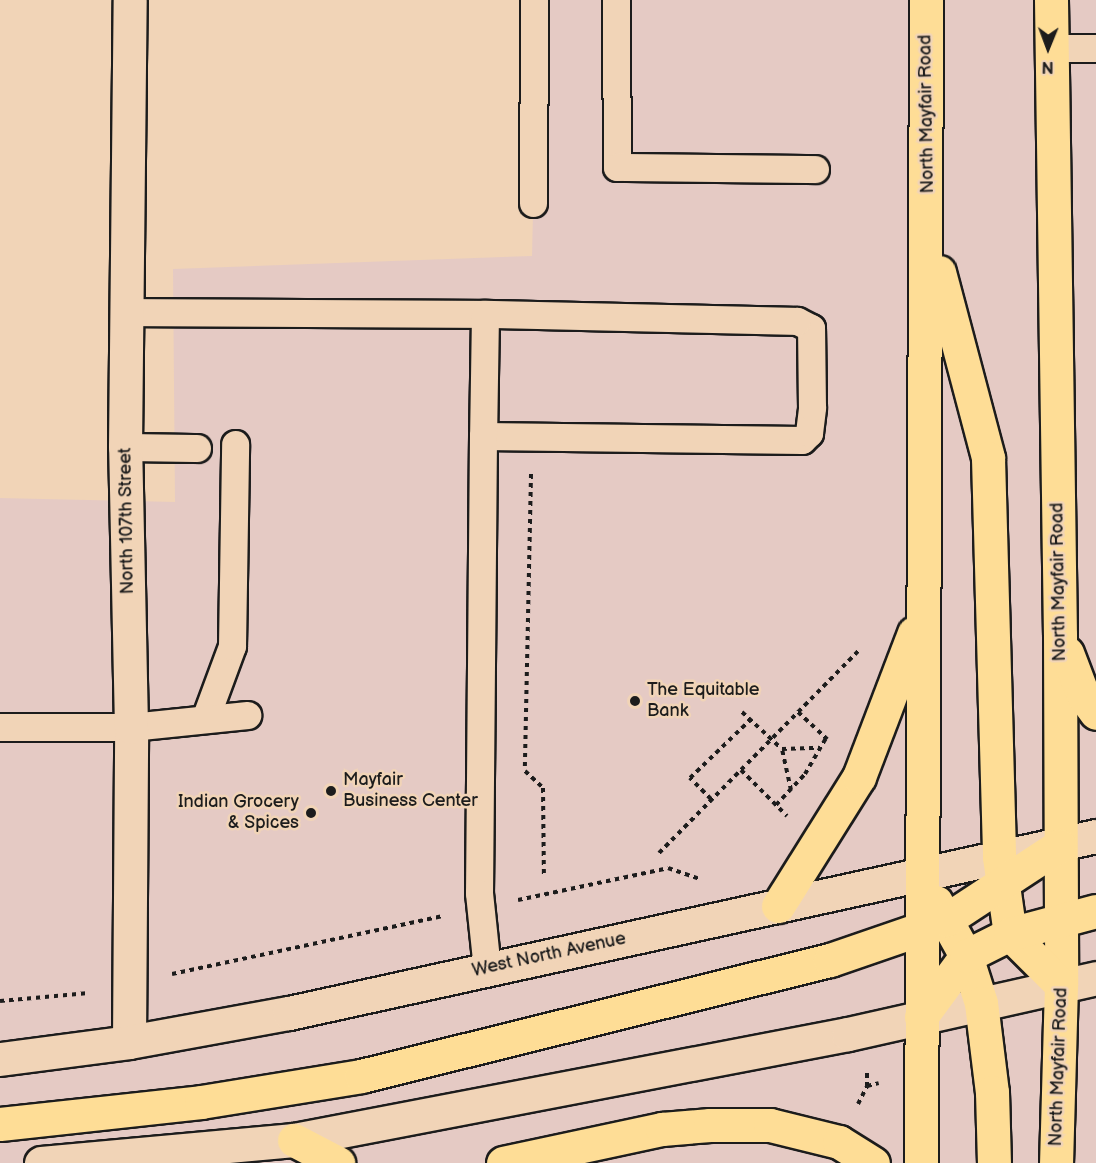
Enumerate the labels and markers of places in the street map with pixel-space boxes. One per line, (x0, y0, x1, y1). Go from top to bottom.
place label: The Equitable Bank (647, 680, 759, 722)
marker: The Equitable Bank (628, 694, 642, 708)
place label: Mayfair Business Center (343, 770, 478, 812)
marker: Mayfair Business Center (324, 784, 338, 798)
place label: Indian Grocery & Spices (178, 792, 299, 834)
marker: Indian Grocery & Spices (304, 806, 318, 820)

